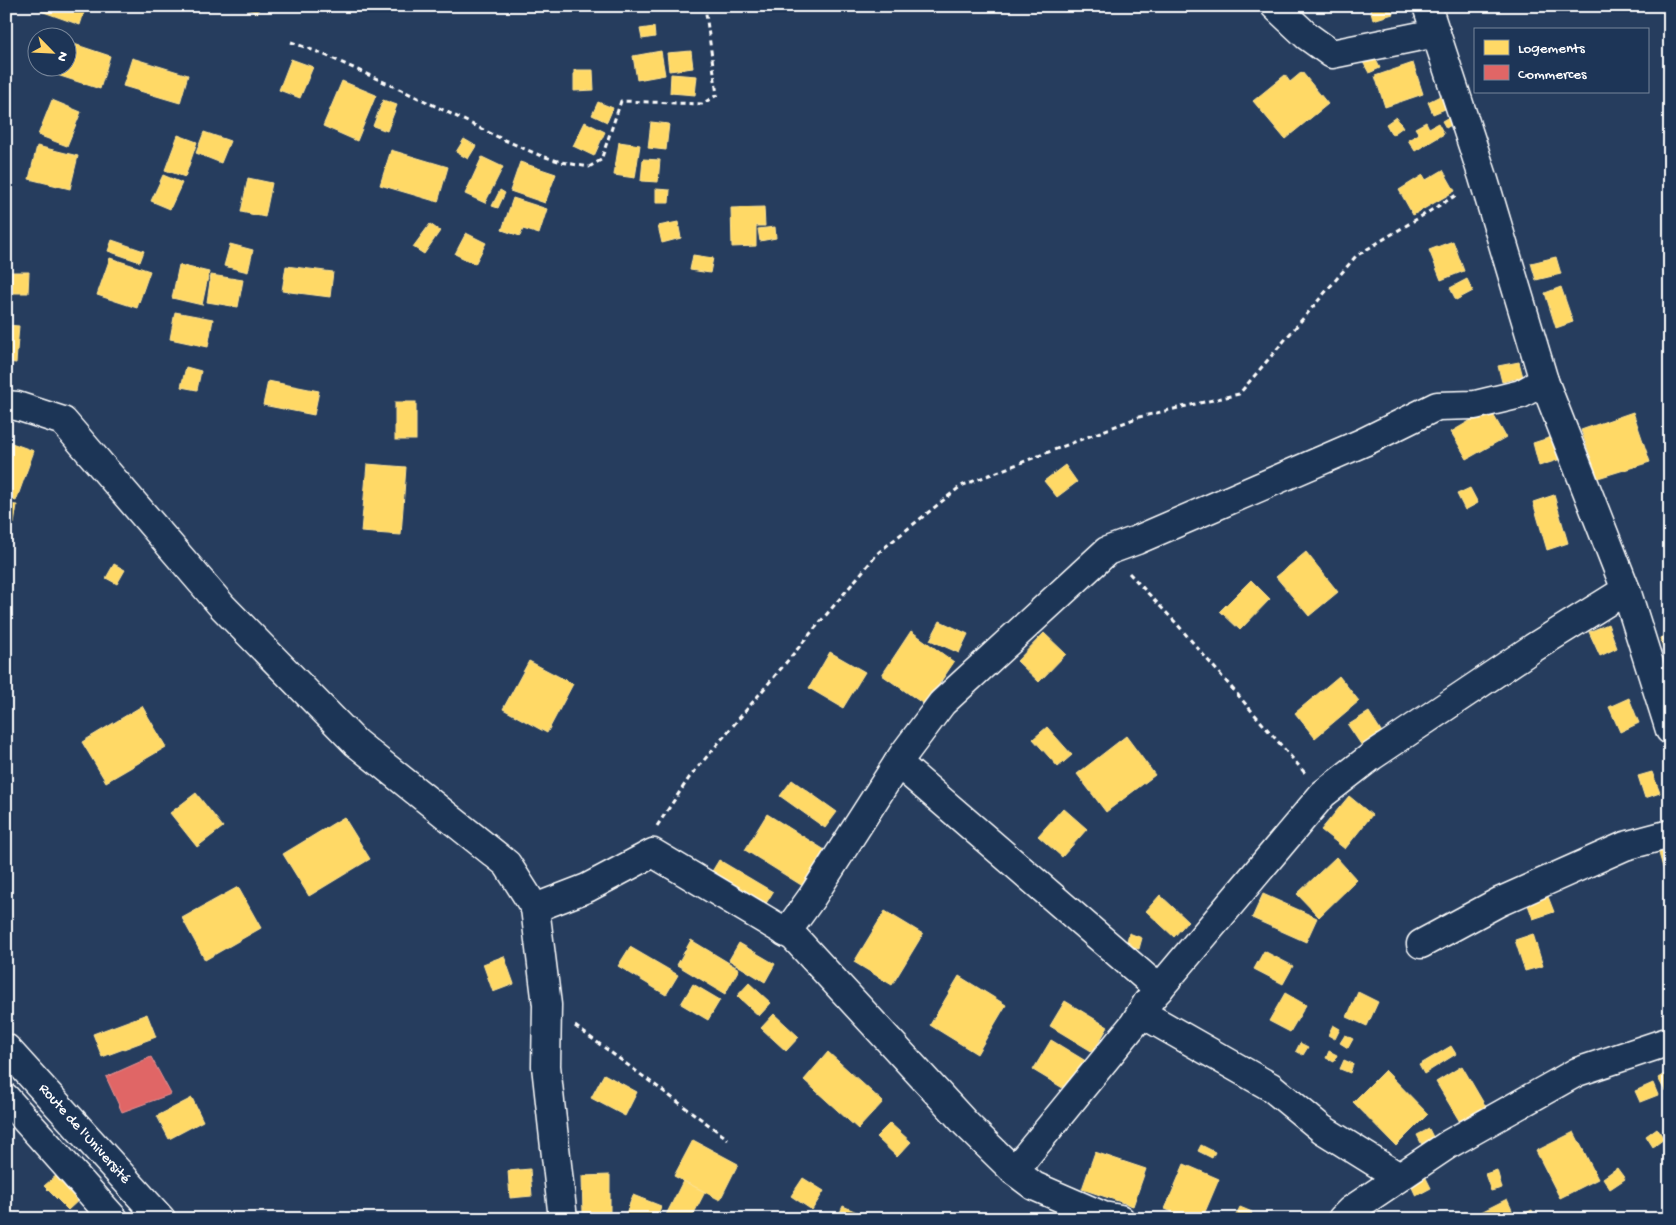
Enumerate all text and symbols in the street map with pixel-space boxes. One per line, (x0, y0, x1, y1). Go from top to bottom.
north arrow (28, 28, 78, 78)
legend (1474, 28, 1648, 92)
text: Logements (1518, 40, 1585, 58)
text: N (52, 49, 71, 64)
text: Commerces (1518, 66, 1587, 84)
street label: Route de l'Université (34, 1080, 134, 1188)

